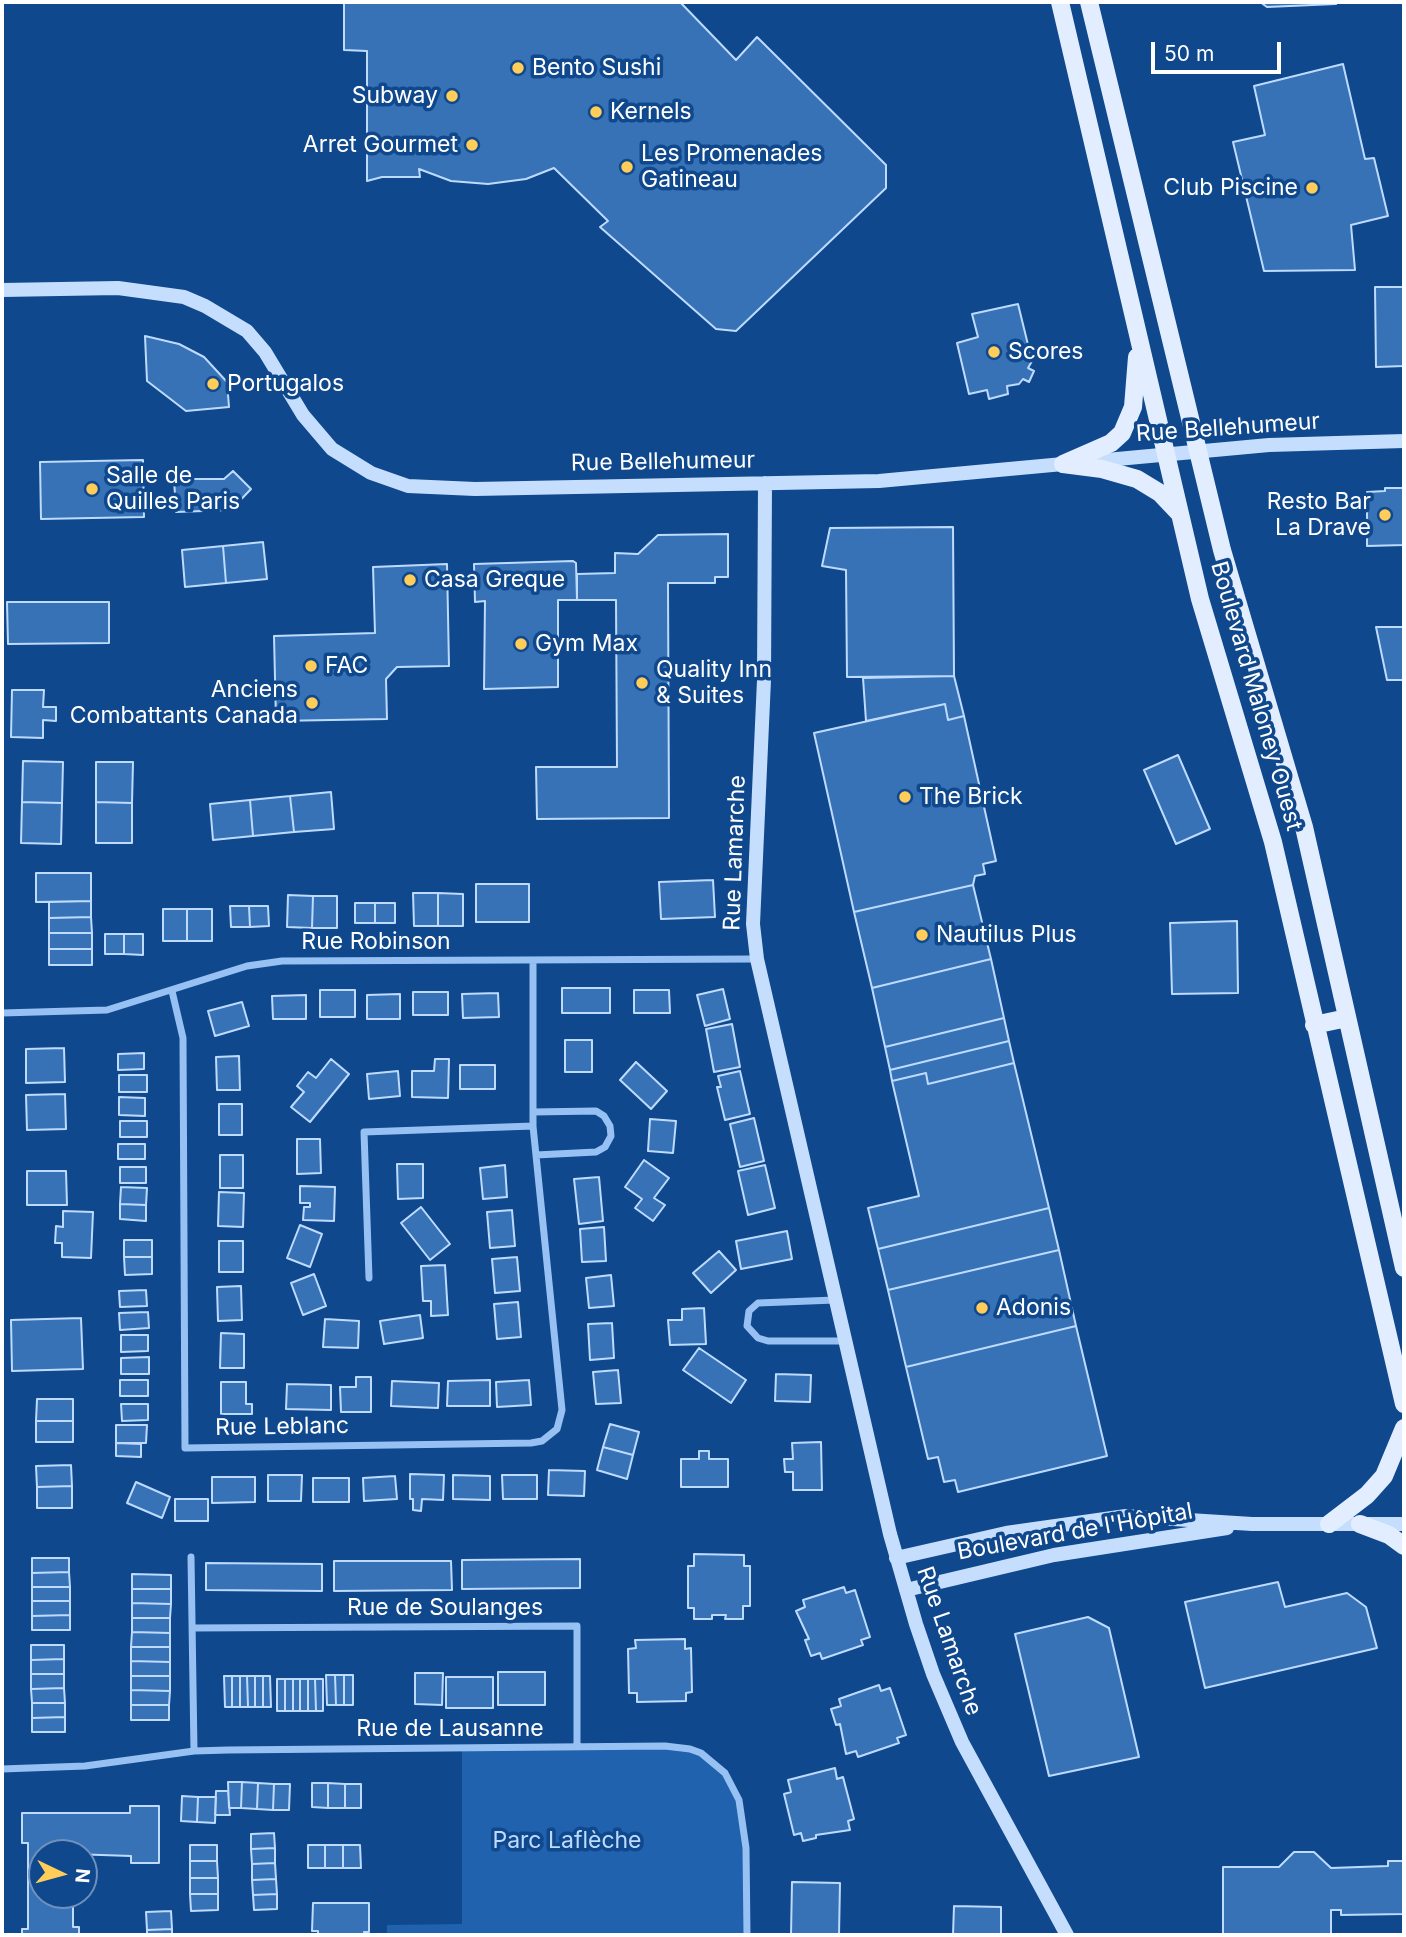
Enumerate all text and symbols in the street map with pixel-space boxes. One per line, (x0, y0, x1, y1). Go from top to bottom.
scale bar (1154, 28, 1284, 72)
text: 50 m (1164, 41, 1214, 66)
place label: Bento Sushi (532, 54, 661, 82)
marker: Bento Sushi (510, 60, 526, 76)
place label: Subway (352, 82, 438, 110)
marker: Subway (444, 88, 460, 104)
place label: Kernels (610, 98, 692, 126)
marker: Kernels (588, 104, 604, 120)
place label: Arret Gourmet (303, 131, 458, 159)
marker: Arret Gourmet (464, 137, 480, 153)
place label: Les Promenades Gatineau (641, 140, 822, 194)
marker: Les Promenades Gatineau (619, 159, 635, 175)
place label: Club Piscine (1163, 174, 1298, 202)
marker: Club Piscine (1304, 180, 1320, 196)
place label: Scores (1008, 338, 1084, 366)
marker: Scores (986, 344, 1002, 360)
place label: Portugalos (227, 370, 344, 398)
marker: Portugalos (205, 376, 221, 392)
street label: Rue Bellehumeur (1135, 408, 1321, 448)
street label: Rue Bellehumeur (571, 447, 755, 477)
place label: Salle de Quilles Paris (106, 462, 240, 516)
marker: Salle de Quilles Paris (84, 481, 100, 497)
place label: Resto Bar La Drave (1267, 488, 1371, 542)
marker: Resto Bar La Drave (1377, 507, 1393, 523)
street label: Boulevard Maloney Ouest (1204, 558, 1308, 834)
place label: Casa Greque (424, 566, 565, 594)
marker: Casa Greque (402, 572, 418, 588)
place label: Gym Max (535, 630, 638, 658)
marker: Gym Max (513, 636, 529, 652)
place label: FAC (325, 652, 368, 680)
place label: Quality Inn & Suites (656, 656, 772, 710)
marker: FAC (303, 658, 319, 674)
marker: Quality Inn & Suites (634, 675, 650, 691)
place label: Anciens Combattants Canada (70, 676, 298, 730)
marker: Anciens Combattants Canada (304, 695, 320, 711)
street label: Rue Lamarche (718, 775, 752, 931)
place label: The Brick (919, 783, 1023, 811)
marker: The Brick (897, 789, 913, 805)
place label: Nautilus Plus (936, 921, 1077, 949)
marker: Nautilus Plus (914, 927, 930, 943)
street label: Rue Robinson (301, 928, 451, 956)
place label: Adonis (996, 1294, 1071, 1322)
marker: Adonis (974, 1300, 990, 1316)
street label: Rue Leblanc (215, 1412, 349, 1442)
street label: Boulevard de l'Hôpital (955, 1498, 1195, 1566)
street label: Rue Lamarche (911, 1563, 987, 1719)
street label: Rue de Soulanges (347, 1594, 543, 1622)
street label: Rue de Lausanne (356, 1715, 544, 1743)
park label: Parc Laflèche (492, 1827, 642, 1855)
north arrow (28, 1839, 98, 1909)
text: N (70, 1867, 95, 1884)

